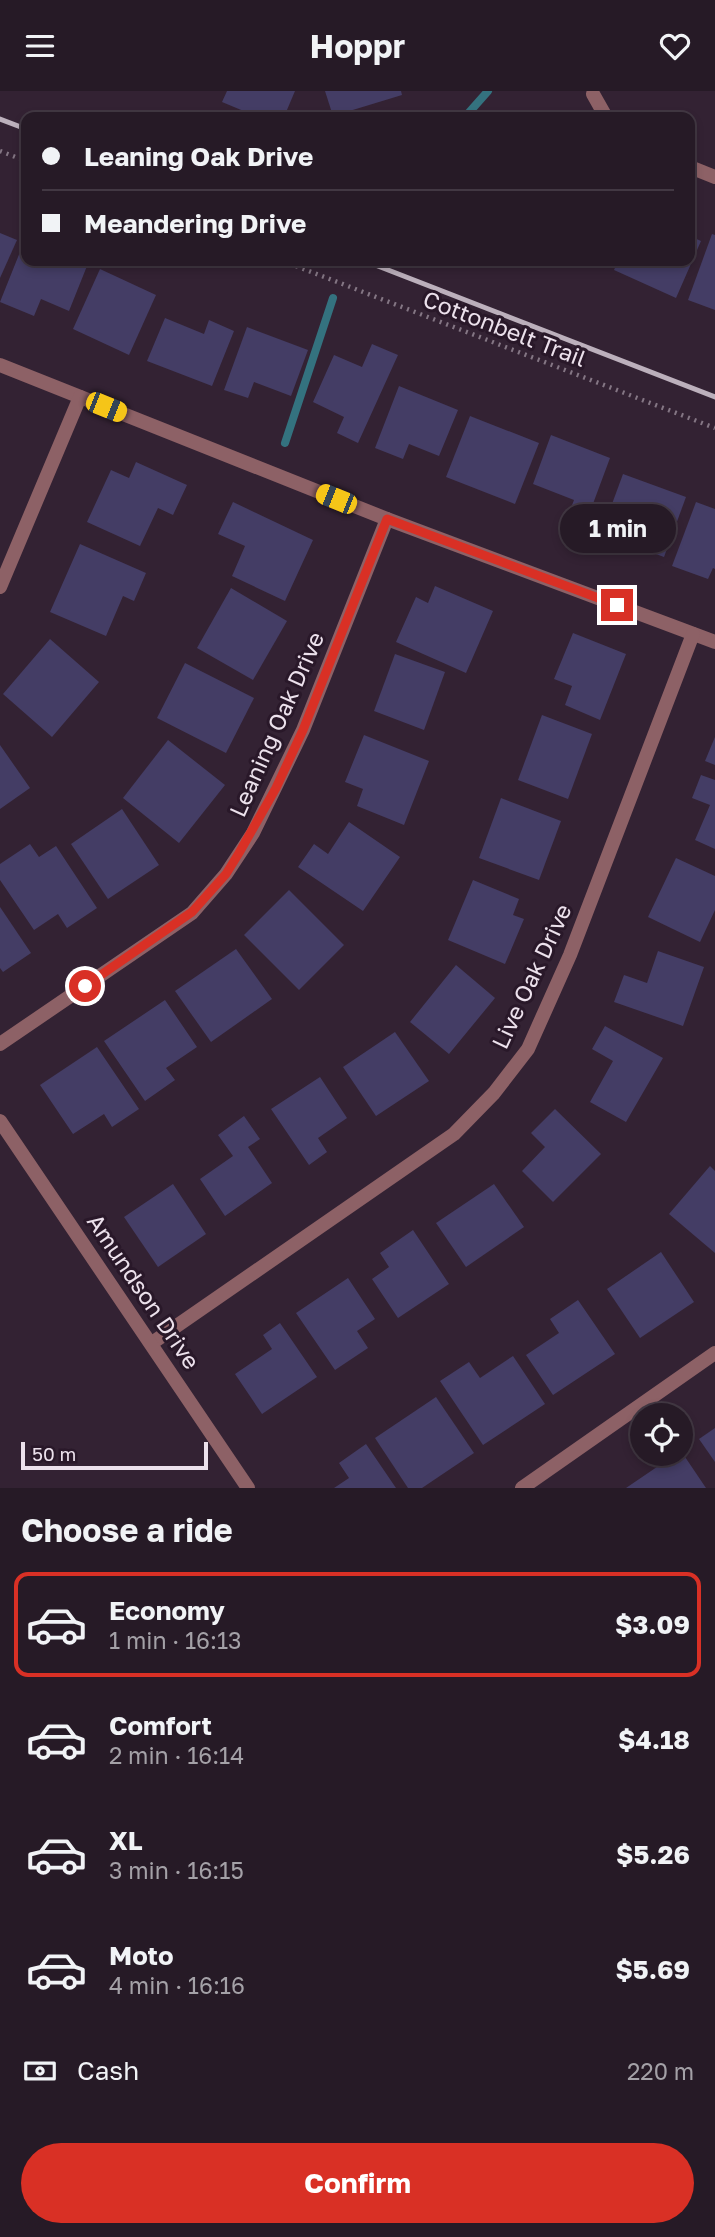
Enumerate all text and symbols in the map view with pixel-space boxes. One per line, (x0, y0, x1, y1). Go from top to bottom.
icon: menu (21, 27, 59, 65)
text: Hoppr (310, 27, 405, 65)
icon: heart (656, 27, 694, 65)
text: Leaning Oak Drive (84, 141, 313, 172)
text: Meandering Drive (84, 208, 306, 239)
street label: Cottonbelt Trail (420, 284, 590, 372)
car (83, 389, 130, 425)
car (313, 481, 360, 517)
callout: 1 min (559, 503, 675, 553)
text: 1 min (589, 514, 647, 542)
route end (601, 589, 633, 621)
street label: Leaning Oak Drive (223, 627, 329, 821)
street label: Live Oak Drive (485, 899, 577, 1053)
route start (69, 970, 101, 1002)
street label: Amundson Drive (82, 1208, 206, 1374)
map controls (630, 1403, 693, 1466)
button: locate (630, 1403, 693, 1466)
scale bar (21, 1439, 208, 1471)
text: 50 m (32, 1442, 76, 1465)
text: Choose a ride (21, 1511, 233, 1549)
icon: car (25, 1593, 88, 1656)
text: Economy (109, 1595, 225, 1626)
text: $3.09 (615, 1609, 690, 1640)
text: 1 min · 16:13 (109, 1626, 242, 1654)
icon: car (25, 1708, 88, 1771)
text: Comfort (109, 1710, 212, 1741)
text: $4.18 (618, 1724, 690, 1755)
text: 2 min · 16:14 (109, 1741, 244, 1769)
icon: car (25, 1823, 88, 1886)
text: XL (109, 1825, 143, 1856)
text: $5.26 (616, 1839, 690, 1870)
text: 3 min · 16:15 (109, 1856, 244, 1884)
icon: car (25, 1938, 88, 2001)
text: Moto (109, 1940, 174, 1971)
text: $5.69 (615, 1954, 690, 1985)
text: 4 min · 16:16 (109, 1971, 245, 1999)
icon: cash (21, 2052, 59, 2090)
text: Cash (77, 2055, 139, 2086)
text: 220 m (627, 2057, 694, 2085)
button: Confirm (21, 2143, 694, 2223)

